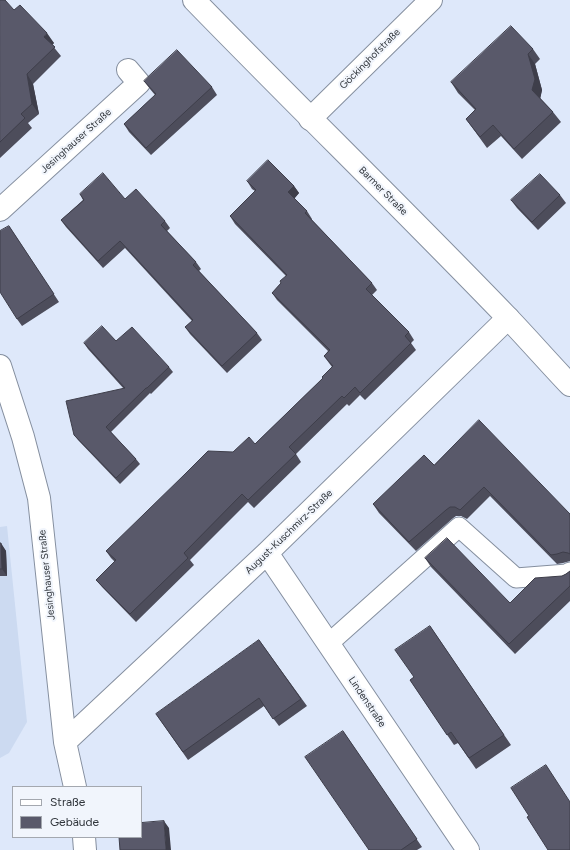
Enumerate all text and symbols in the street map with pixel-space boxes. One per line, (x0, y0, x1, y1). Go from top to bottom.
street label: Göckinghofstraße (337, 26, 403, 92)
street label: Jesinghauser Straße (38, 106, 114, 176)
street label: Barmer Straße (356, 164, 410, 218)
street label: August-Kuschmirz-Straße (243, 487, 335, 577)
street label: Jesinghauser Straße (36, 529, 58, 621)
street label: Lindenstraße (346, 675, 388, 729)
legend (12, 786, 142, 838)
text: Straße (50, 795, 85, 809)
text: Gebäude (50, 815, 99, 829)

